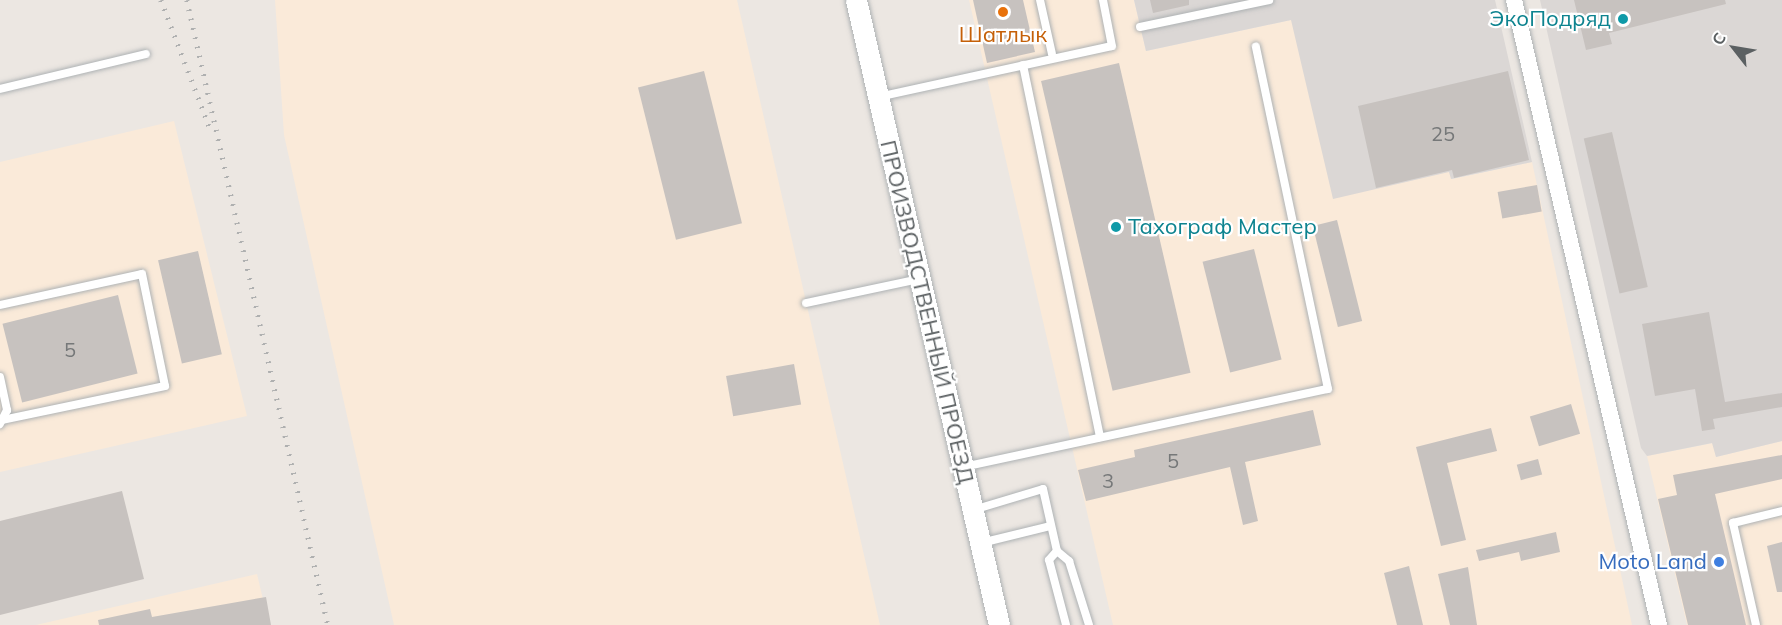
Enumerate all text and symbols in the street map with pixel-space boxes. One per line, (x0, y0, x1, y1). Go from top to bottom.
marker: Шатлык (996, 5, 1010, 19)
place label: ЭкоПодряд (1489, 6, 1611, 32)
marker: ЭкоПодряд (1616, 12, 1630, 26)
north arrow (1704, 18, 1764, 78)
place label: Шатлык (959, 22, 1047, 48)
text: С (1707, 29, 1730, 49)
house number: 25 (1431, 121, 1455, 145)
street label: ПРОИЗВОДСТВЕННЫЙ ПРОЕЗД (875, 138, 979, 486)
place label: Тахограф Мастер (1128, 214, 1317, 240)
marker: Тахограф Мастер (1109, 220, 1123, 234)
house number: 5 (64, 337, 76, 361)
house number: 5 (1167, 448, 1179, 472)
house number: 3 (1102, 468, 1114, 492)
place label: Moto Land (1598, 549, 1707, 575)
marker: Moto Land (1712, 555, 1726, 569)

